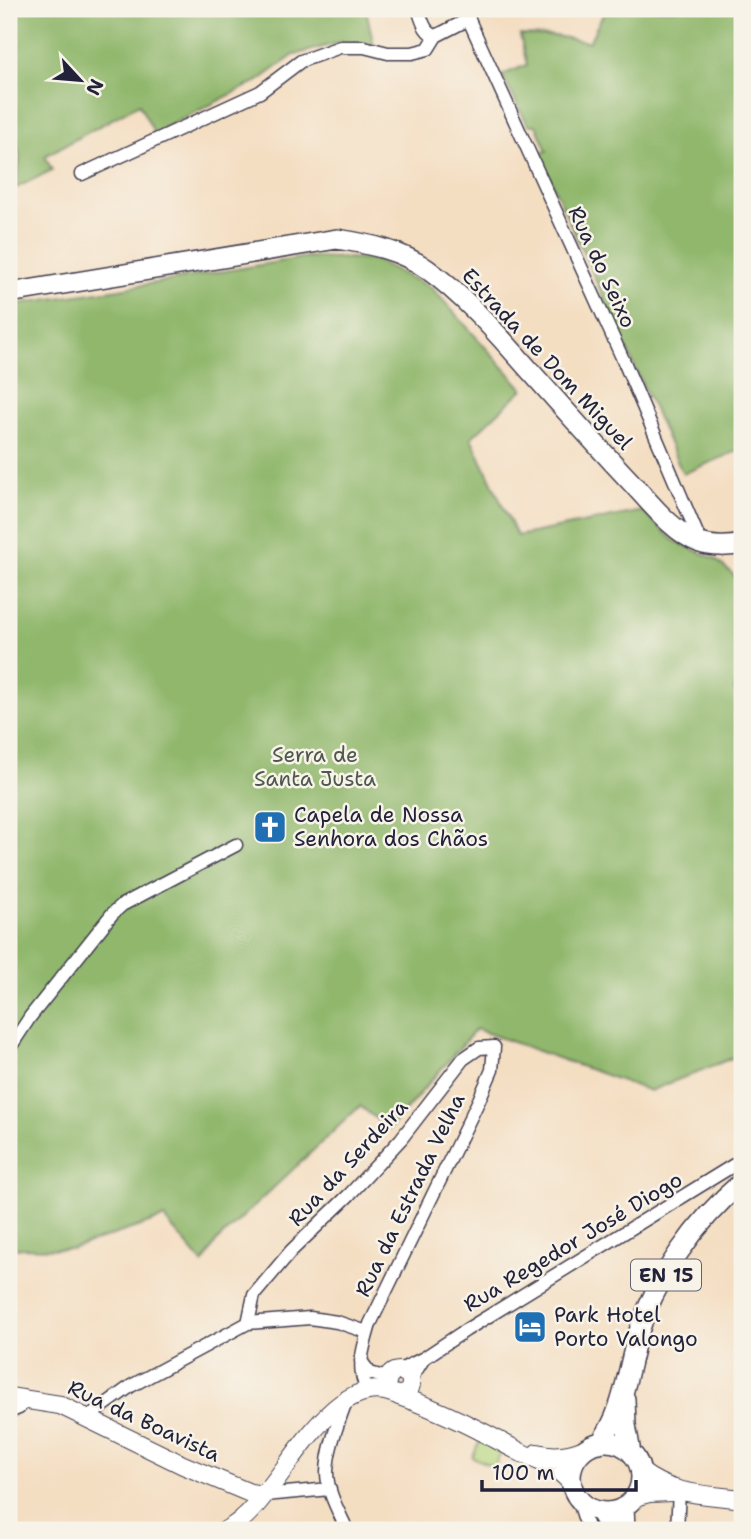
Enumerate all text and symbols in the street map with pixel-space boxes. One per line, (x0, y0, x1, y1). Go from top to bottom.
north arrow (46, 46, 116, 116)
text: N (80, 75, 109, 99)
street label: Rua do Seixo (562, 202, 642, 332)
street label: Estrada de Dom Miguel (455, 262, 639, 456)
park label: Serra de Santa Justa (254, 741, 376, 793)
place label: Capela de Nossa Senhora dos Chãos (294, 801, 488, 853)
church icon: Capela de Nossa Senhora dos Chãos (251, 808, 289, 846)
street label: Rua da Estrada Velha (349, 1089, 471, 1301)
street label: Rua da Serdeira (282, 1094, 414, 1232)
street label: Rua Regedor José Diogo (458, 1165, 688, 1319)
road number: EN 15 (631, 1260, 701, 1290)
place label: Park Hotel Porto Valongo (554, 1301, 698, 1353)
hotel icon: Park Hotel Porto Valongo (511, 1308, 549, 1346)
street label: Rua da Boavista (63, 1373, 225, 1469)
scale bar (482, 1448, 636, 1492)
text: 100 m (492, 1459, 555, 1487)

